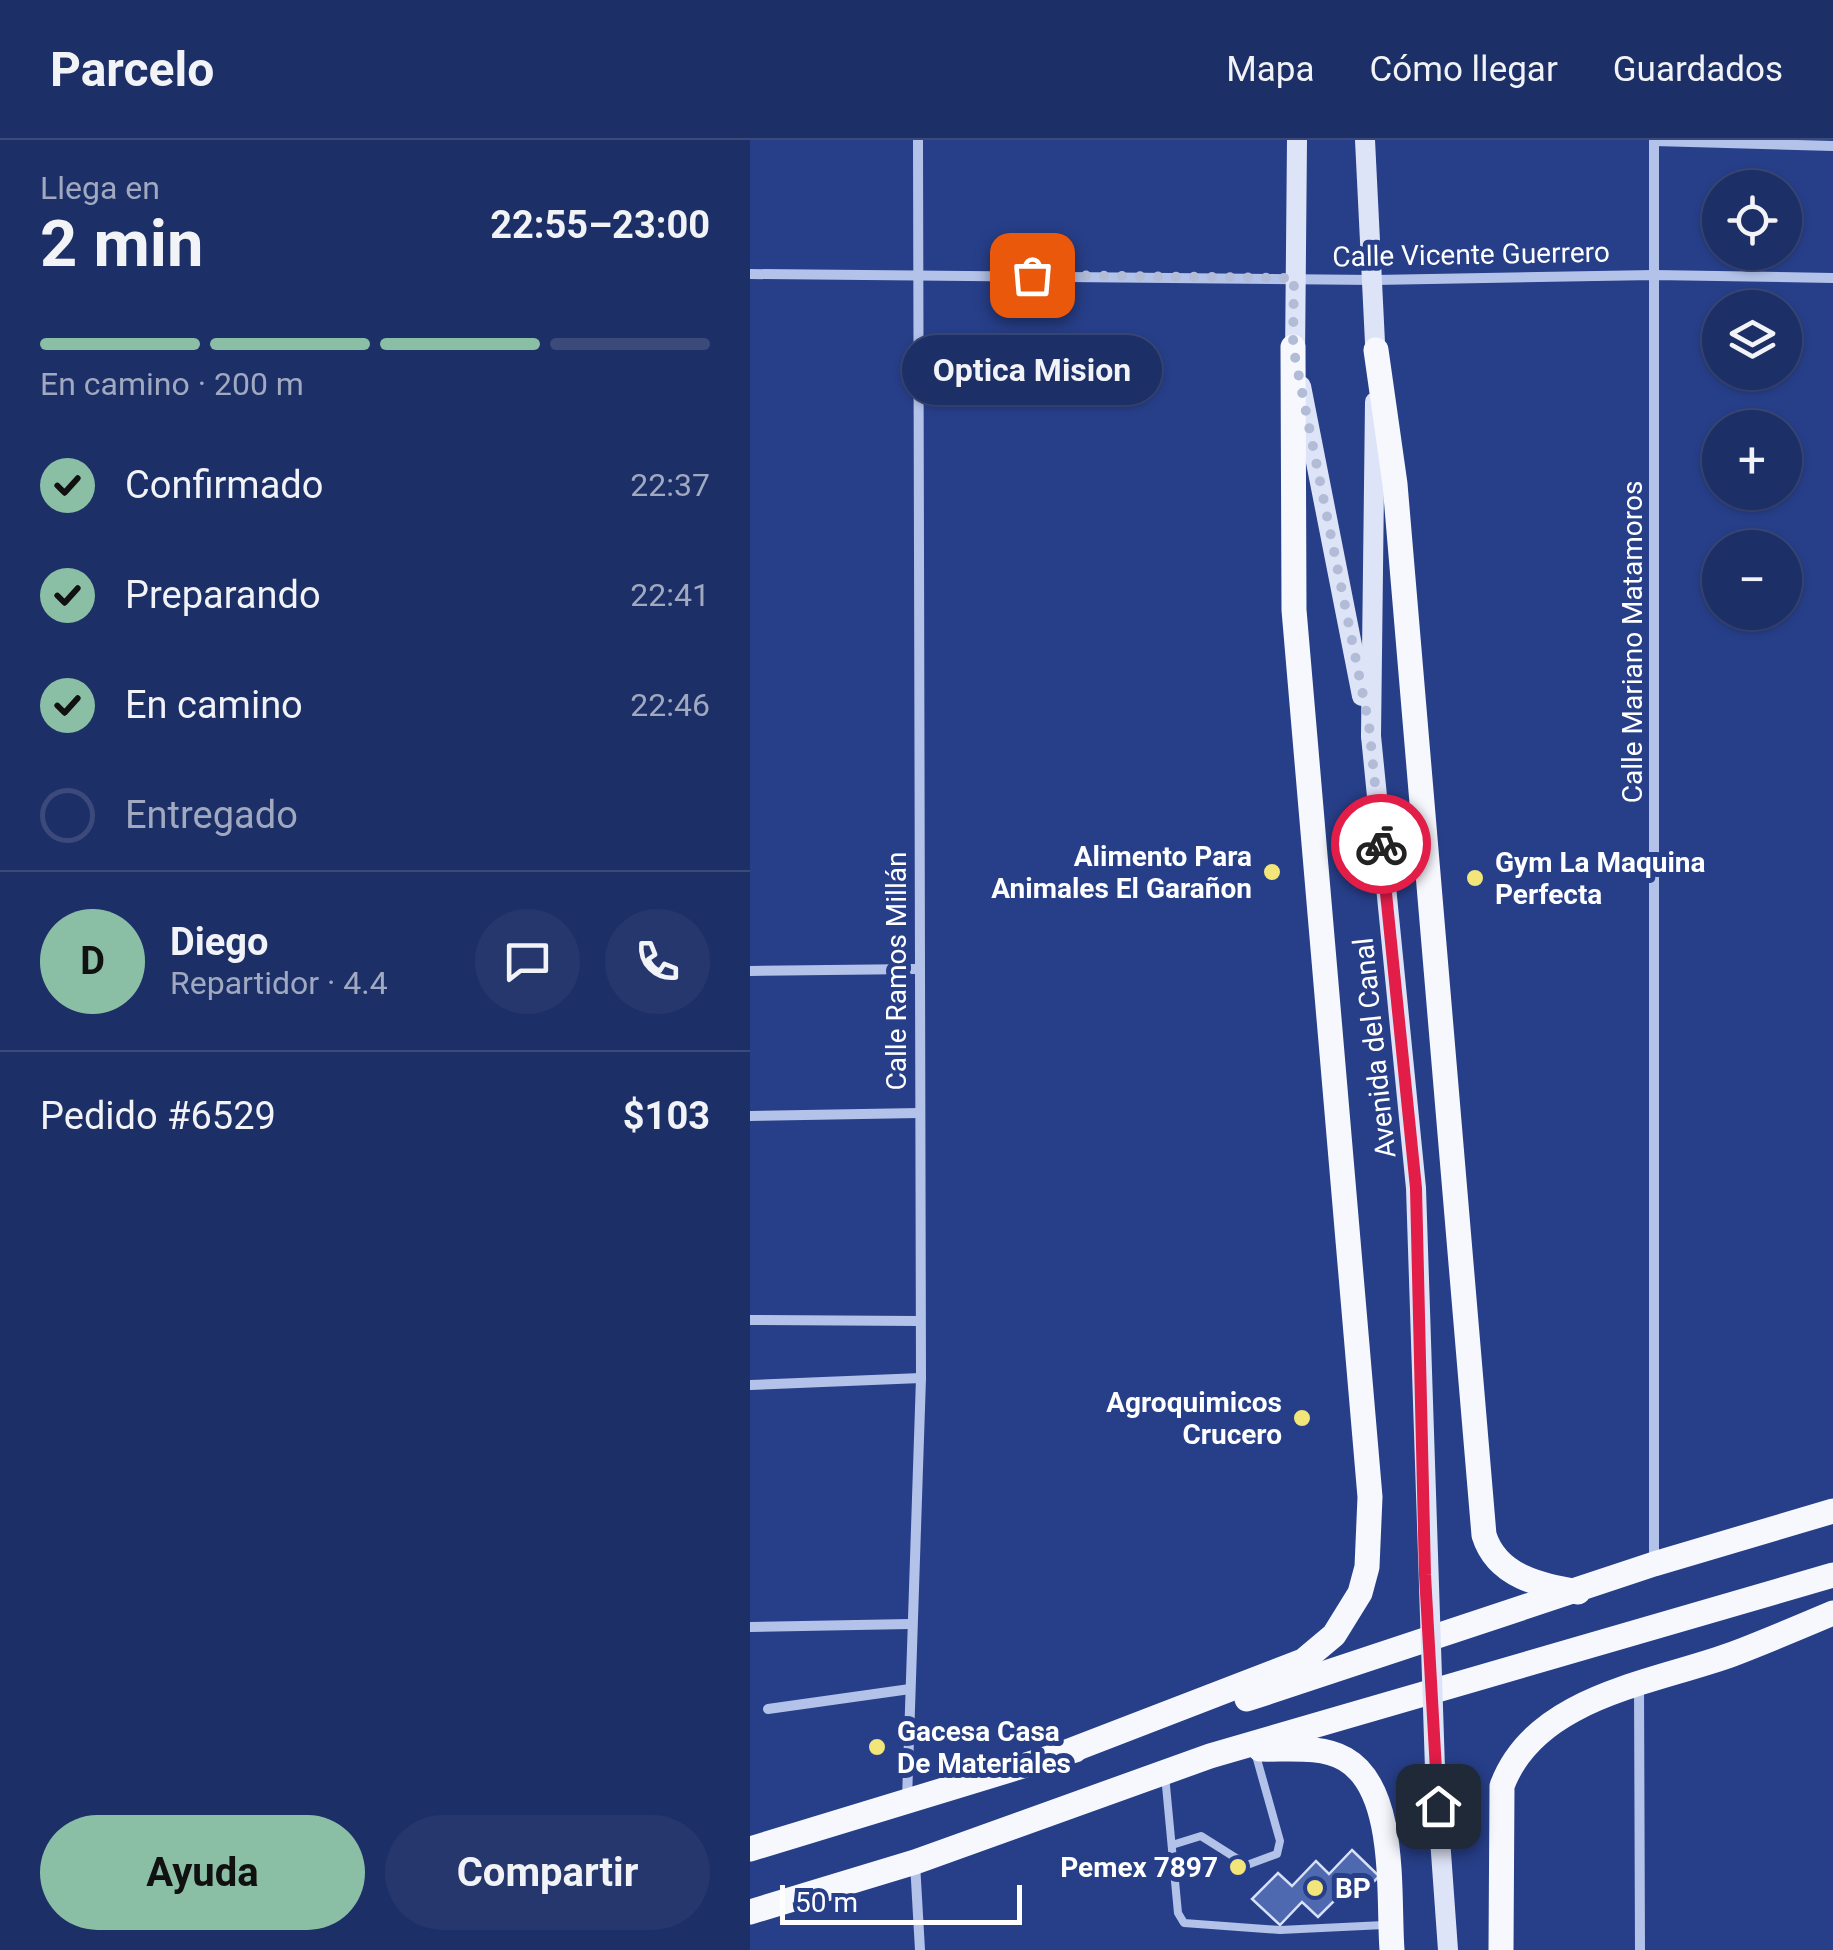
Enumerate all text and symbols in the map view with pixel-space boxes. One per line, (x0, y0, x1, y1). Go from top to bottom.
text: Parcelo (50, 41, 214, 98)
text: Mapa (1226, 49, 1315, 90)
text: Cómo llegar (1370, 49, 1558, 90)
text: Guardados (1613, 49, 1783, 90)
text: Llega en (40, 169, 160, 207)
map controls (1702, 170, 1802, 630)
button: locate (1702, 170, 1802, 270)
text: 22:55–23:00 (490, 203, 710, 247)
text: 2 min (40, 206, 203, 282)
pin (990, 233, 1075, 318)
street label: Calle Vicente Guerrero (1332, 236, 1610, 273)
icon: bag (1005, 248, 1060, 303)
button: layers (1702, 290, 1802, 390)
callout: Optica Mision (902, 335, 1162, 405)
text: Optica Mision (933, 351, 1131, 389)
text: En camino · 200 m (40, 365, 304, 403)
button: + (1702, 410, 1802, 510)
icon: check (40, 458, 95, 513)
text: Confirmado (125, 463, 323, 507)
text: 22:37 (630, 466, 710, 504)
street label: Calle Mariano Matamoros (1616, 481, 1649, 803)
button: − (1702, 530, 1802, 630)
icon: check (40, 568, 95, 623)
text: Preparando (125, 573, 321, 617)
text: 22:41 (630, 576, 710, 614)
icon: check (40, 678, 95, 733)
text: En camino (125, 683, 303, 727)
text: 22:46 (630, 686, 710, 724)
text: Entregado (125, 793, 298, 837)
courier (1331, 794, 1431, 894)
icon: bike (1354, 817, 1409, 872)
place label: Alimento Para Animales El Garañon (991, 840, 1252, 905)
place label: Gym La Maquina Perfecta (1495, 846, 1706, 911)
street label: Calle Ramos Millán (880, 852, 913, 1090)
marker: Alimento Para Animales El Garañon (1261, 861, 1283, 883)
marker: Gym La Maquina Perfecta (1464, 867, 1486, 889)
button: chat (475, 909, 580, 1014)
button: phone (605, 909, 710, 1014)
text: Diego (170, 920, 268, 964)
street label: Avenida del Canal (1347, 936, 1402, 1160)
text: D (80, 939, 105, 983)
text: Repartidor · 4.4 (170, 964, 388, 1002)
text: Pedido #6529 (40, 1094, 276, 1138)
text: $103 (623, 1094, 710, 1138)
place label: Agroquimicos Crucero (1106, 1386, 1282, 1451)
marker: Agroquimicos Crucero (1291, 1407, 1313, 1429)
place label: Gacesa Casa De Materiales (897, 1715, 1071, 1780)
marker: Gacesa Casa De Materiales (866, 1736, 888, 1758)
pin (1396, 1764, 1481, 1849)
icon: home (1411, 1779, 1466, 1834)
button: Ayuda (40, 1815, 365, 1930)
button: Compartir (385, 1815, 710, 1930)
place label: Pemex 7897 (1060, 1851, 1218, 1884)
marker: Pemex 7897 (1227, 1856, 1249, 1878)
place label: BP (1335, 1872, 1371, 1905)
marker: BP (1304, 1877, 1326, 1899)
scale bar (780, 1880, 1022, 1924)
text: 50 m (795, 1886, 858, 1919)

